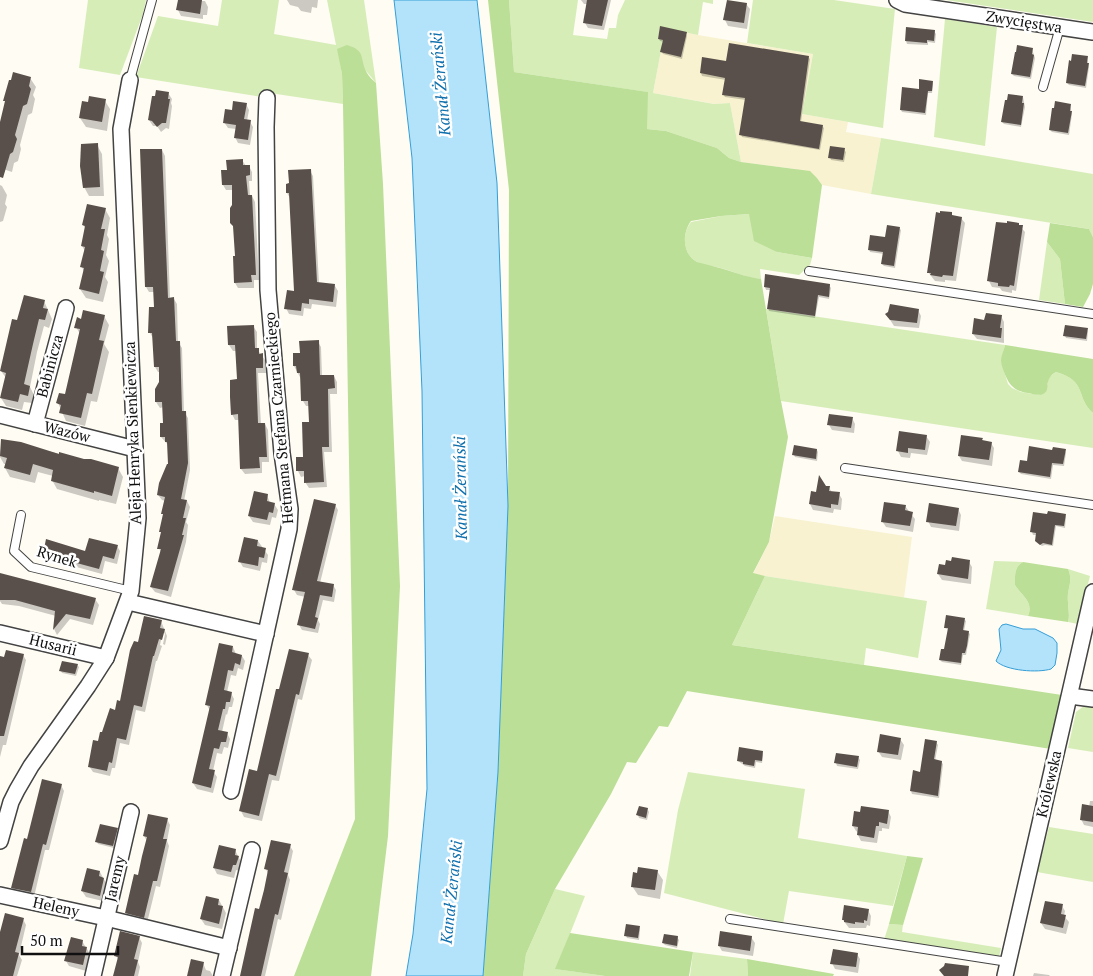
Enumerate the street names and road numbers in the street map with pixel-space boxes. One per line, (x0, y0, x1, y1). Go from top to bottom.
street label: Zwycięstwa (984, 5, 1064, 37)
street label: Hetmana Stefana Czarnieckiego (259, 311, 297, 525)
street label: Babinicza (31, 332, 67, 399)
street label: Aleja Henryka Sienkiewicza (119, 341, 145, 525)
street label: Wazów (42, 416, 93, 447)
street label: Rynek (35, 541, 80, 572)
street label: Husarii (27, 628, 79, 660)
street label: Królewska (1031, 748, 1066, 819)
street label: Jaremy (99, 853, 129, 904)
street label: Heleny (31, 891, 82, 921)

